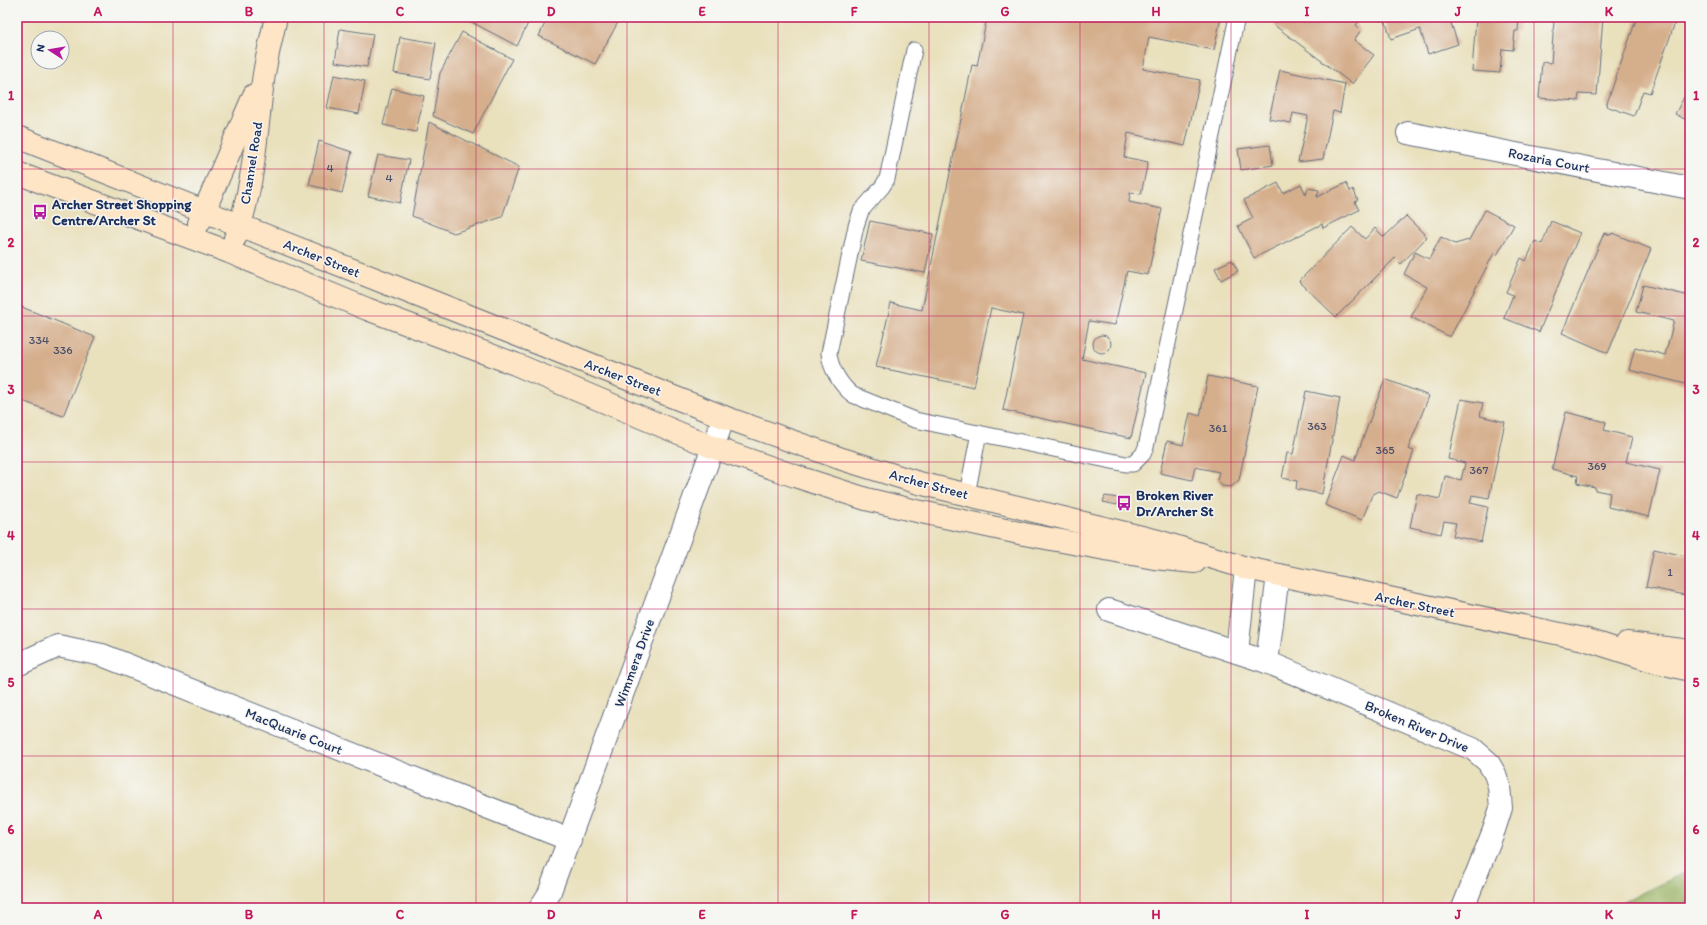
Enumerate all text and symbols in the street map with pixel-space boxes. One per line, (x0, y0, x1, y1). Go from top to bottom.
text: A (93, 4, 103, 19)
text: B (245, 4, 254, 19)
text: C (396, 4, 405, 19)
text: D (547, 4, 556, 19)
text: E (698, 4, 706, 19)
text: F (851, 4, 858, 19)
text: G (1001, 4, 1010, 19)
text: H (1152, 4, 1161, 19)
text: I (1305, 4, 1310, 19)
text: J (1454, 4, 1462, 19)
text: K (1605, 4, 1614, 19)
north arrow (30, 30, 70, 70)
text: N (34, 43, 48, 53)
text: 1 (8, 88, 14, 103)
text: 1 (1693, 88, 1699, 103)
street label: Channel Road (237, 120, 266, 206)
street label: Rozaria Court (1507, 144, 1591, 177)
house number: 4 (326, 161, 334, 175)
house number: 4 (385, 171, 393, 185)
place label: Archer Street Shopping Centre/Archer St (51, 196, 192, 229)
bus stop icon: Archer Street Shopping Centre/Archer St (31, 203, 49, 221)
text: 2 (8, 235, 15, 250)
street label: Archer Street (281, 235, 363, 282)
text: 2 (1693, 235, 1700, 250)
house number: 334 (29, 333, 49, 347)
house number: 336 (53, 343, 73, 357)
street label: Archer Street (582, 355, 664, 400)
text: 3 (7, 382, 15, 397)
text: 3 (1692, 382, 1700, 397)
house number: 363 (1307, 419, 1327, 433)
house number: 361 (1209, 421, 1228, 435)
house number: 365 (1375, 443, 1395, 457)
house number: 369 (1587, 459, 1607, 473)
house number: 367 (1470, 463, 1488, 477)
street label: Archer Street (888, 466, 970, 503)
place label: Broken River Dr/Archer St (1136, 487, 1214, 520)
bus stop icon: Broken River Dr/Archer St (1115, 494, 1133, 512)
text: 4 (7, 528, 15, 543)
text: 4 (1692, 528, 1700, 543)
house number: 1 (1667, 565, 1673, 579)
street label: Archer Street (1373, 588, 1456, 621)
street label: Wimmera Drive (611, 616, 658, 710)
text: 5 (8, 675, 15, 690)
text: 5 (1693, 675, 1700, 690)
street label: Broken River Drive (1362, 697, 1472, 756)
street label: MacQuarie Court (243, 704, 345, 759)
text: 6 (8, 822, 15, 837)
text: 6 (1693, 822, 1700, 837)
text: A (93, 907, 103, 922)
text: B (245, 907, 254, 922)
text: C (396, 907, 405, 922)
text: D (547, 907, 556, 922)
text: E (698, 907, 706, 922)
text: F (851, 907, 858, 922)
text: G (1001, 907, 1010, 922)
text: H (1152, 907, 1161, 922)
text: I (1305, 907, 1310, 922)
text: J (1454, 907, 1462, 922)
text: K (1605, 907, 1614, 922)

